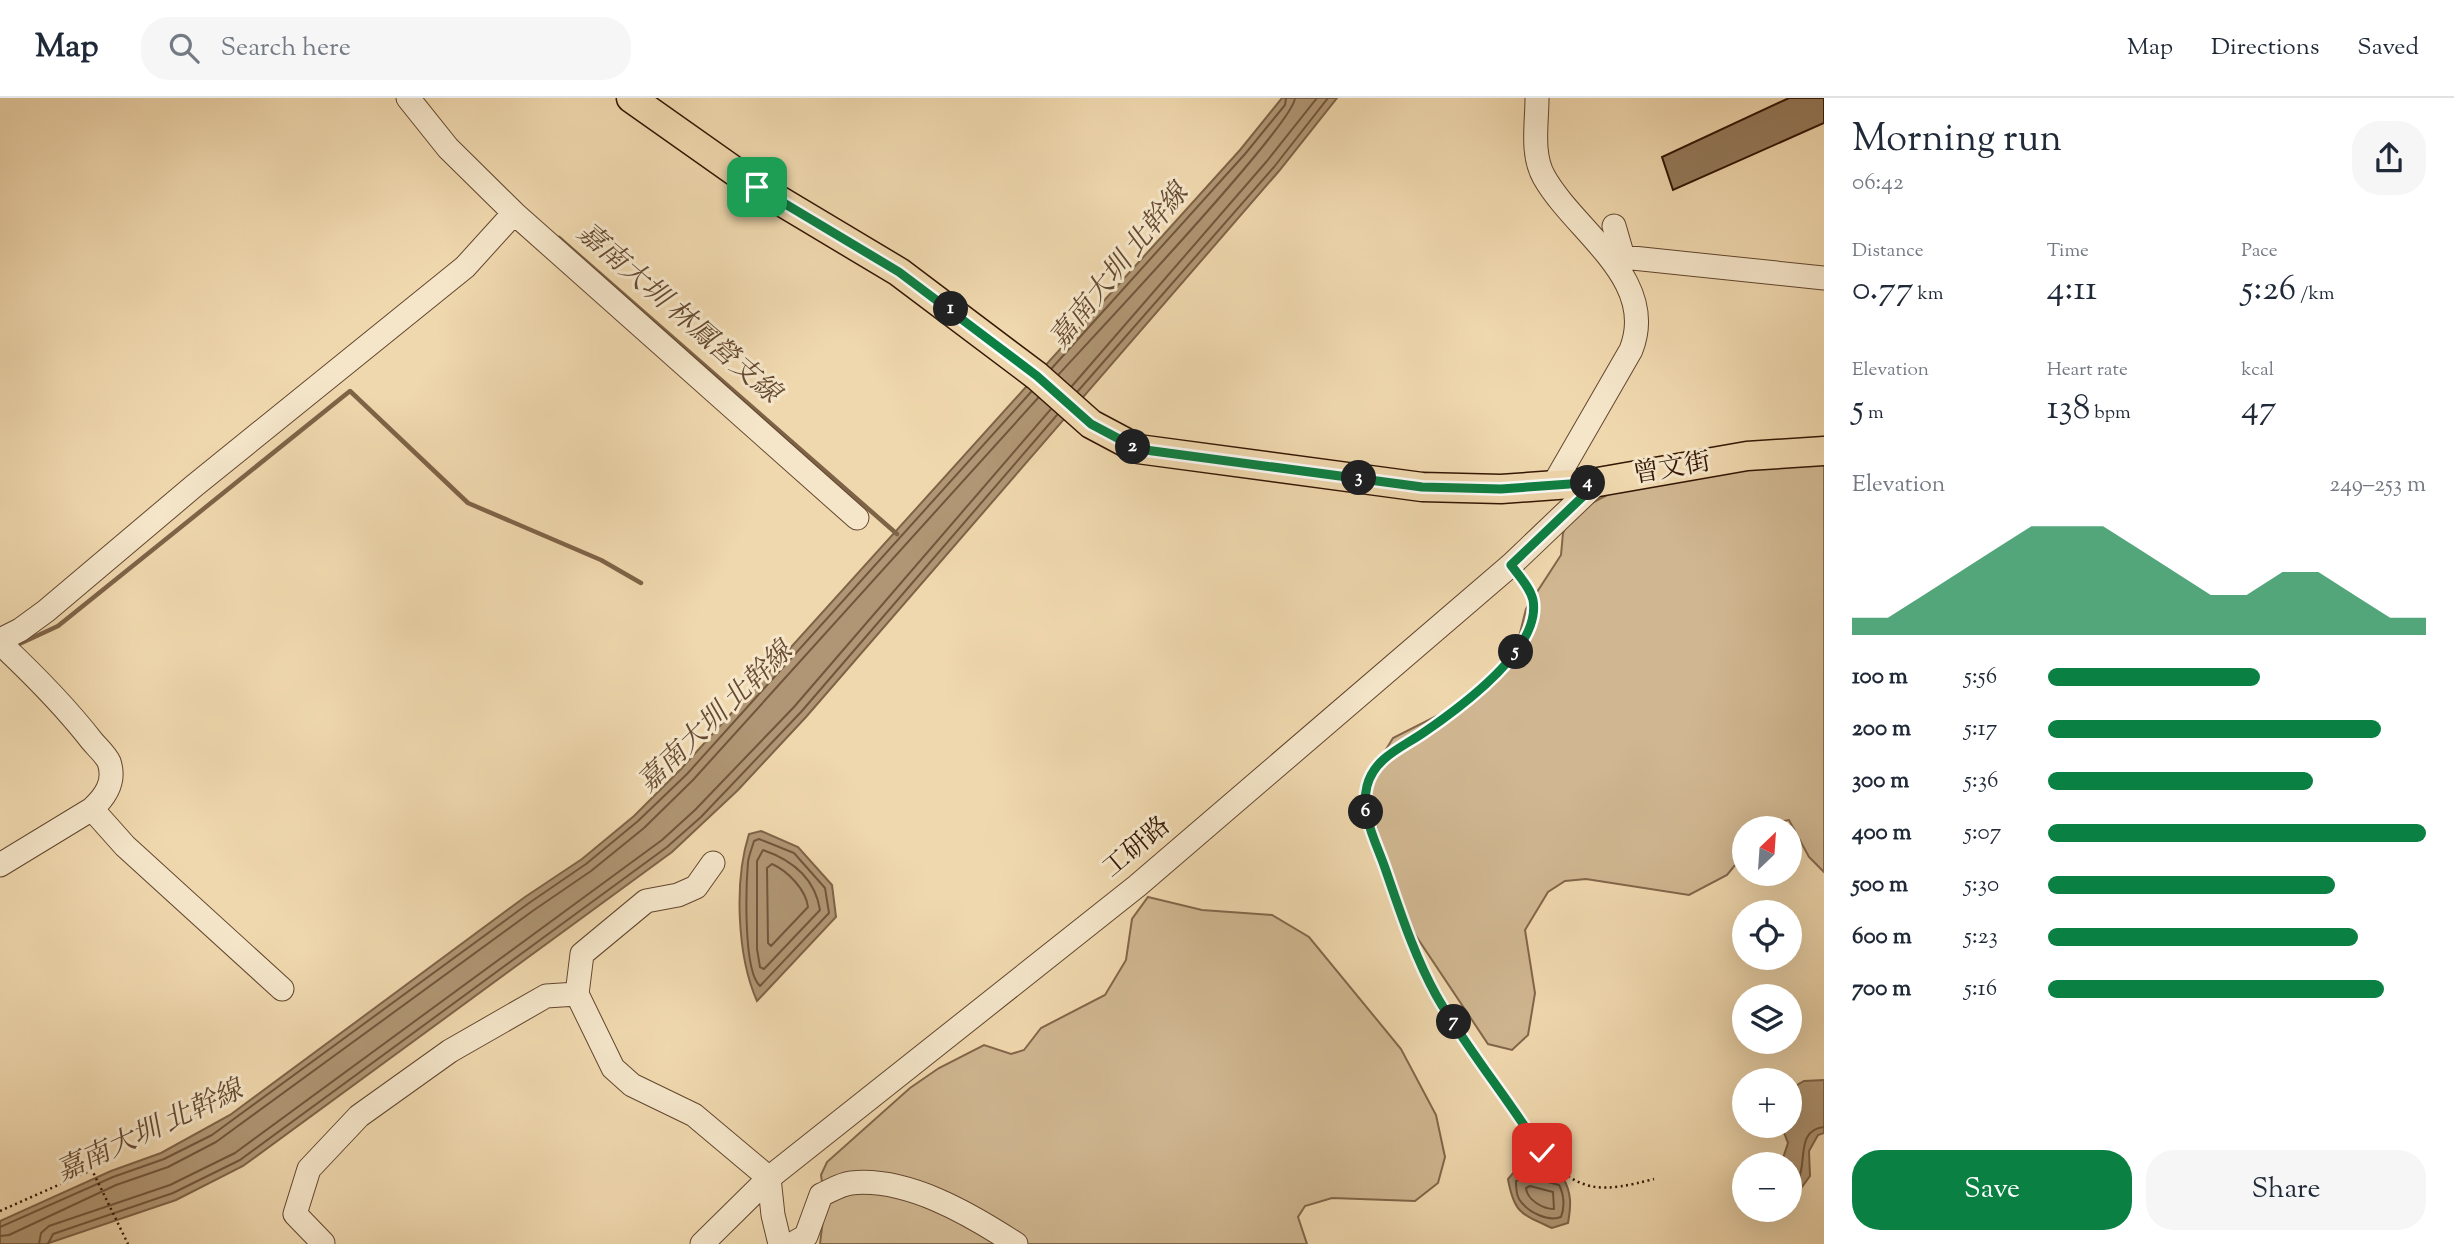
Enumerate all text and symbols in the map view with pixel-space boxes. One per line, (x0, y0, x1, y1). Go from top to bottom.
search box (141, 17, 631, 80)
text: Map (35, 24, 99, 72)
icon: search (165, 29, 203, 67)
text: Search here (221, 30, 351, 67)
text: Map (2127, 31, 2173, 65)
text: Directions (2211, 31, 2319, 65)
text: Saved (2357, 31, 2419, 65)
text: Morning run (1852, 114, 2062, 168)
button: share (2352, 121, 2426, 195)
pin (727, 157, 787, 217)
text: 06:42 (1852, 167, 1904, 200)
icon: arrive (738, 168, 776, 206)
water label: 嘉南大圳 北幹線 (1041, 174, 1201, 358)
water label: 嘉南大圳 林鳳營支線 (568, 214, 791, 416)
text: Distance (1852, 238, 1924, 265)
text: Time (2047, 238, 2089, 265)
text: Pace (2241, 238, 2278, 265)
text: 0.77 (1852, 265, 1913, 316)
text: 4:11 (2047, 265, 2097, 316)
text: 5:26 (2241, 265, 2296, 316)
text: km (1913, 281, 1944, 308)
text: /km (2296, 281, 2335, 308)
pin: 1 (934, 292, 968, 326)
text: 1 (947, 295, 954, 322)
text: Elevation (1852, 357, 1929, 384)
text: Heart rate (2047, 357, 2128, 384)
text: kcal (2241, 357, 2274, 384)
text: 5 (1852, 384, 1864, 435)
text: 138 (2047, 384, 2090, 435)
text: 47 (2241, 384, 2277, 435)
text: m (1864, 400, 1884, 427)
text: bpm (2090, 400, 2131, 427)
pin: 2 (1116, 430, 1150, 464)
text: 2 (1128, 433, 1137, 460)
street label: 曾文街 (1630, 444, 1714, 494)
pin: 3 (1342, 460, 1376, 496)
text: 3 (1355, 464, 1362, 491)
pin: 4 (1570, 466, 1606, 500)
text: 4 (1583, 469, 1592, 496)
text: Elevation (1852, 469, 1945, 502)
text: 249–253 m (2330, 469, 2426, 502)
water label: 嘉南大圳 北幹線 (629, 631, 805, 803)
pin: 5 (1498, 634, 1534, 670)
text: 5 (1512, 638, 1519, 665)
text: 100 m (1852, 661, 1908, 694)
text: 5:56 (1964, 661, 1997, 694)
text: 200 m (1852, 713, 1911, 746)
text: 5:17 (1964, 713, 1997, 746)
text: 300 m (1852, 765, 1909, 798)
text: 5:36 (1964, 765, 1998, 798)
pin: 6 (1348, 794, 1384, 830)
text: 6 (1361, 798, 1370, 825)
street label: 工研路 (1095, 809, 1179, 887)
north arrow (1732, 816, 1802, 886)
map controls (1732, 816, 1802, 1222)
text: 400 m (1852, 817, 1912, 850)
text: 5:07 (1964, 817, 2001, 850)
text: 500 m (1852, 869, 1908, 902)
text: 5:30 (1964, 869, 1999, 902)
button: locate (1732, 900, 1802, 970)
text: 600 m (1852, 921, 1912, 954)
text: 5:23 (1964, 921, 1998, 954)
text: 700 m (1852, 973, 1911, 1006)
text: 5:16 (1964, 973, 1997, 1006)
button: layers (1732, 984, 1802, 1054)
pin: 7 (1436, 1004, 1472, 1040)
text: 7 (1449, 1008, 1458, 1035)
button: + (1732, 1068, 1802, 1138)
water label: 嘉南大圳 北幹線 (50, 1070, 253, 1193)
pin (1512, 1123, 1572, 1183)
icon: check (1523, 1134, 1561, 1172)
button: Save (1852, 1150, 2132, 1230)
button: Share (2146, 1150, 2426, 1230)
button: − (1732, 1152, 1802, 1222)

